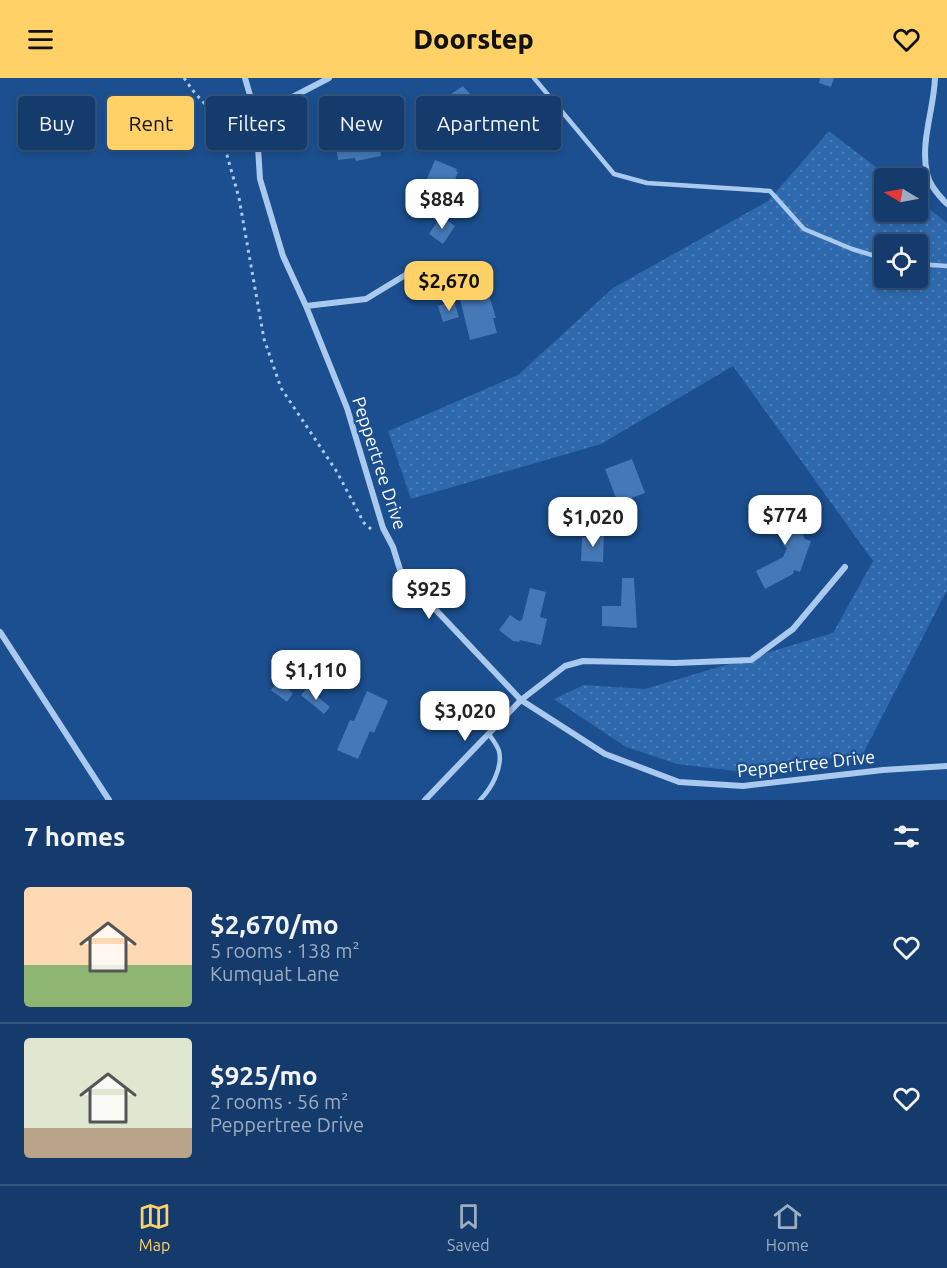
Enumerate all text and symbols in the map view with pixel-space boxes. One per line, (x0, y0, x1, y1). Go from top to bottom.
icon: menu (24, 23, 57, 56)
icon: heart (890, 23, 923, 56)
text: Doorstep (413, 24, 534, 54)
chip: Buy (18, 96, 95, 150)
chip: Rent (107, 96, 194, 150)
chip: Filters (206, 96, 307, 150)
chip: New (319, 96, 404, 150)
chip: Apartment (416, 96, 561, 150)
north arrow (874, 168, 928, 222)
map controls (874, 168, 928, 288)
pin: $884 (406, 179, 478, 230)
text: $884 (419, 187, 465, 210)
button: locate (874, 234, 928, 288)
pin: $2,670 (400, 261, 498, 312)
text: $2,670 (418, 269, 480, 292)
street label: Peppertree Drive (349, 394, 411, 532)
pin: $774 (749, 495, 821, 546)
pin: $1,020 (544, 497, 642, 548)
text: $774 (762, 503, 808, 526)
text: $1,020 (562, 505, 624, 528)
pin: $925 (393, 569, 465, 620)
text: $925 (406, 577, 452, 600)
pin: $1,110 (267, 650, 365, 701)
text: $1,110 (285, 658, 347, 681)
pin: $3,020 (416, 691, 514, 742)
text: $3,020 (434, 699, 496, 722)
street label: Peppertree Drive (736, 746, 876, 780)
icon: filters (890, 820, 923, 853)
text: 7 homes (24, 822, 125, 851)
text: $2,670/mo (210, 910, 339, 939)
icon: home (72, 911, 144, 983)
icon: heart (890, 931, 923, 964)
text: 5 rooms · 138 m² (210, 939, 360, 962)
text: Kumquat Lane (210, 962, 340, 985)
text: $925/mo (210, 1061, 318, 1090)
icon: home (72, 1062, 144, 1134)
icon: heart (890, 1082, 923, 1115)
text: 2 rooms · 56 m² (210, 1090, 348, 1113)
text: Peppertree Drive (210, 1113, 364, 1136)
tab: Map (138, 1200, 171, 1254)
tab: Saved (447, 1200, 490, 1254)
tab: Home (766, 1200, 809, 1254)

